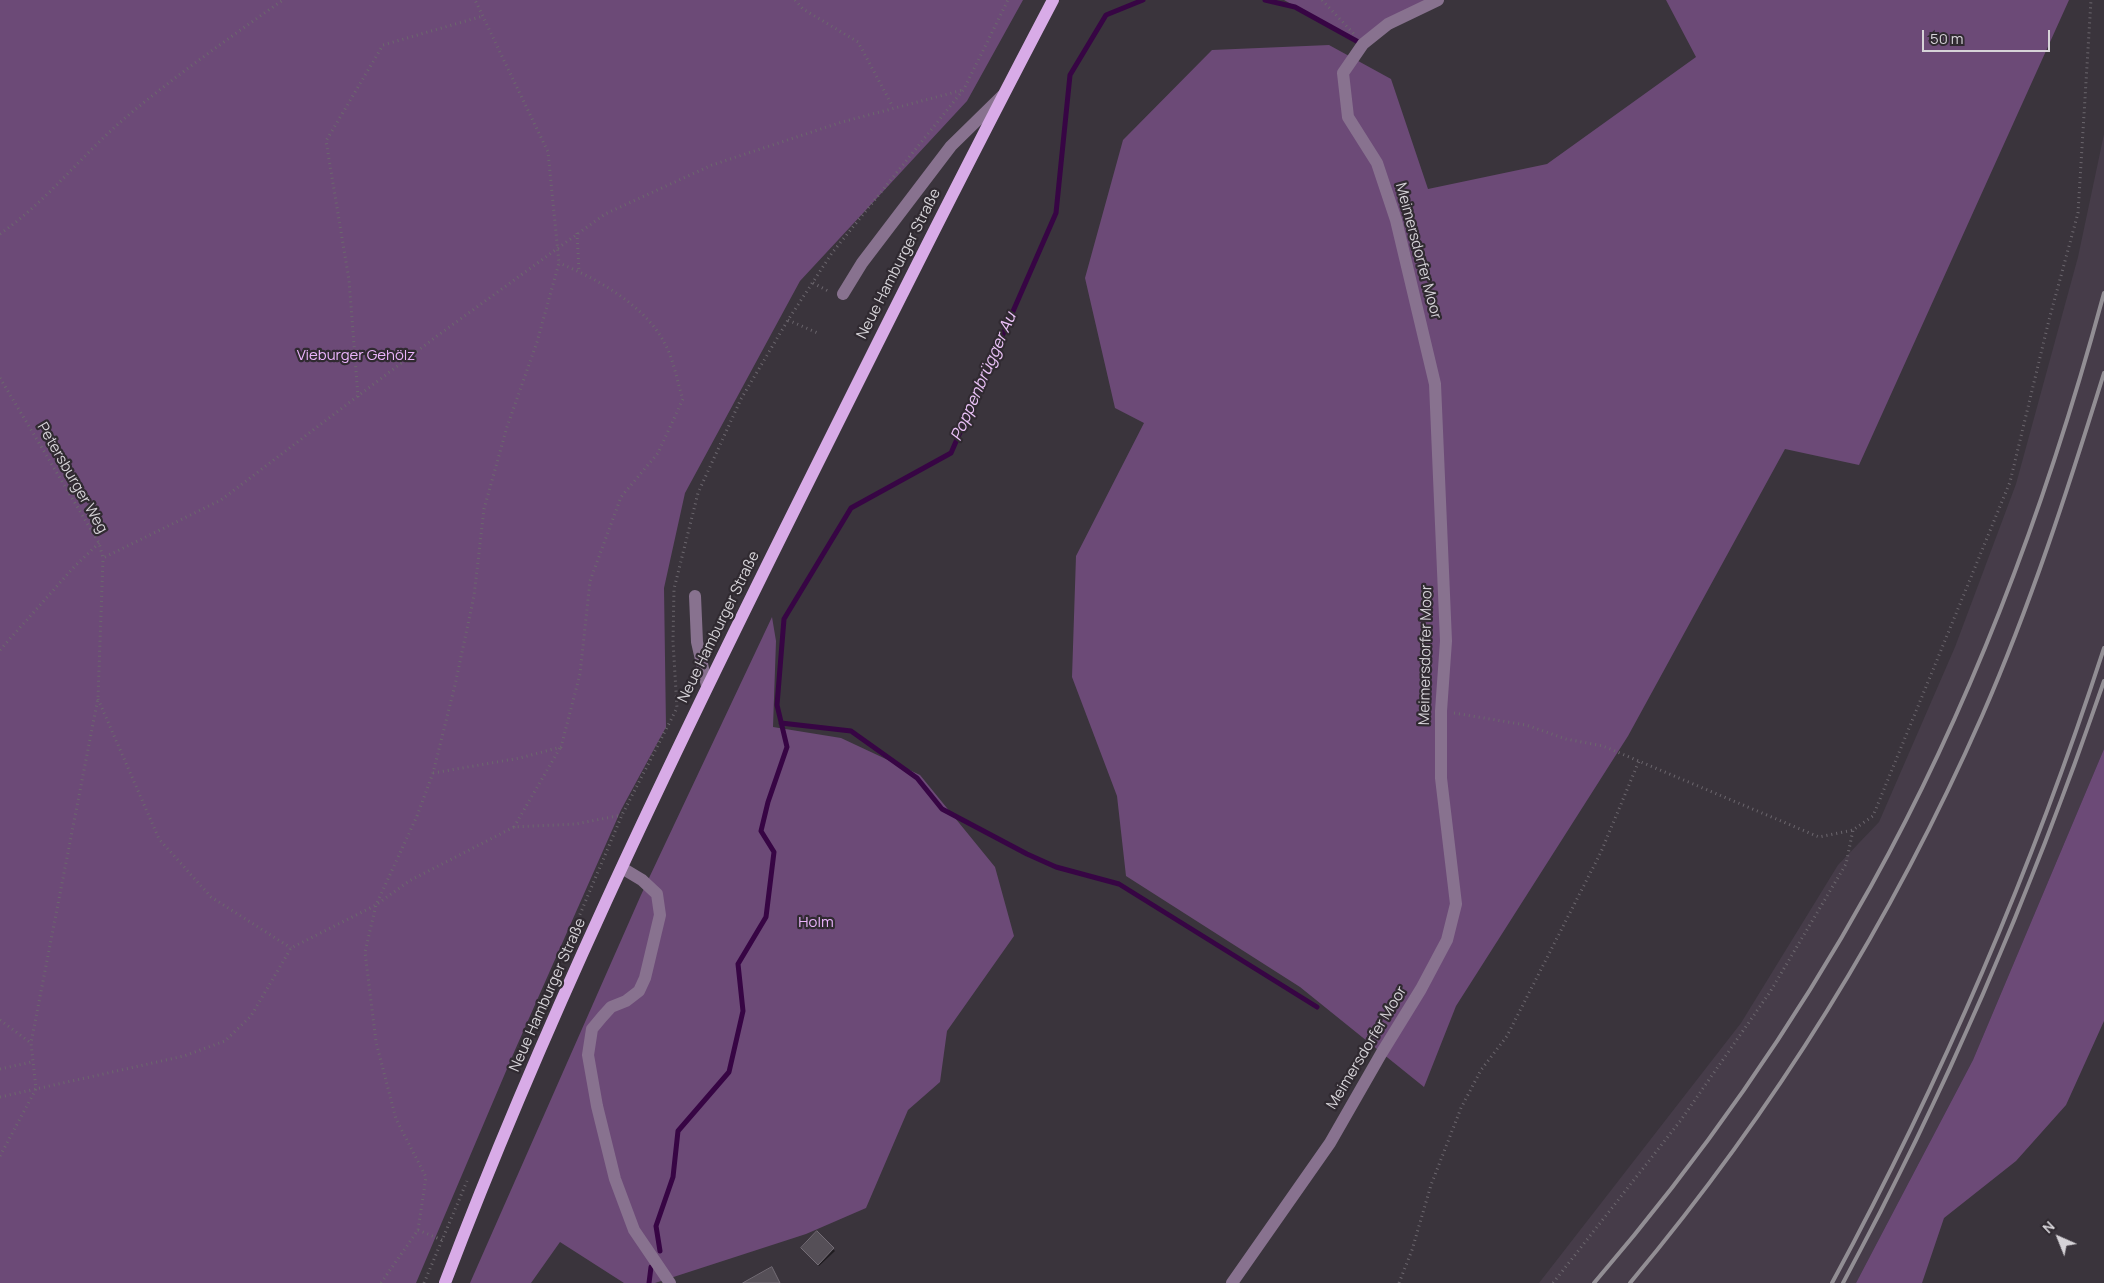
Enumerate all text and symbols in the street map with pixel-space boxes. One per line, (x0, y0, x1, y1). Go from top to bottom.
scale bar (1924, 20, 2052, 52)
text: 50 m (1930, 28, 1964, 49)
street label: Meimersdorfer Moor (1391, 181, 1445, 321)
street label: Neue Hamburger Straße (853, 186, 945, 342)
water label: Poppenbrügger Au (947, 310, 1021, 444)
park label: Vieburger Gehölz (297, 347, 415, 365)
street label: Petersburger Weg (33, 419, 111, 537)
street label: Neue Hamburger Straße (674, 548, 764, 706)
street label: Meimersdorfer Moor (1416, 585, 1436, 725)
park label: Holm (798, 914, 834, 932)
street label: Neue Hamburger Straße (506, 915, 590, 1075)
street label: Meimersdorfer Moor (1323, 983, 1411, 1113)
north arrow (2034, 1213, 2084, 1263)
text: N (2038, 1217, 2058, 1237)

